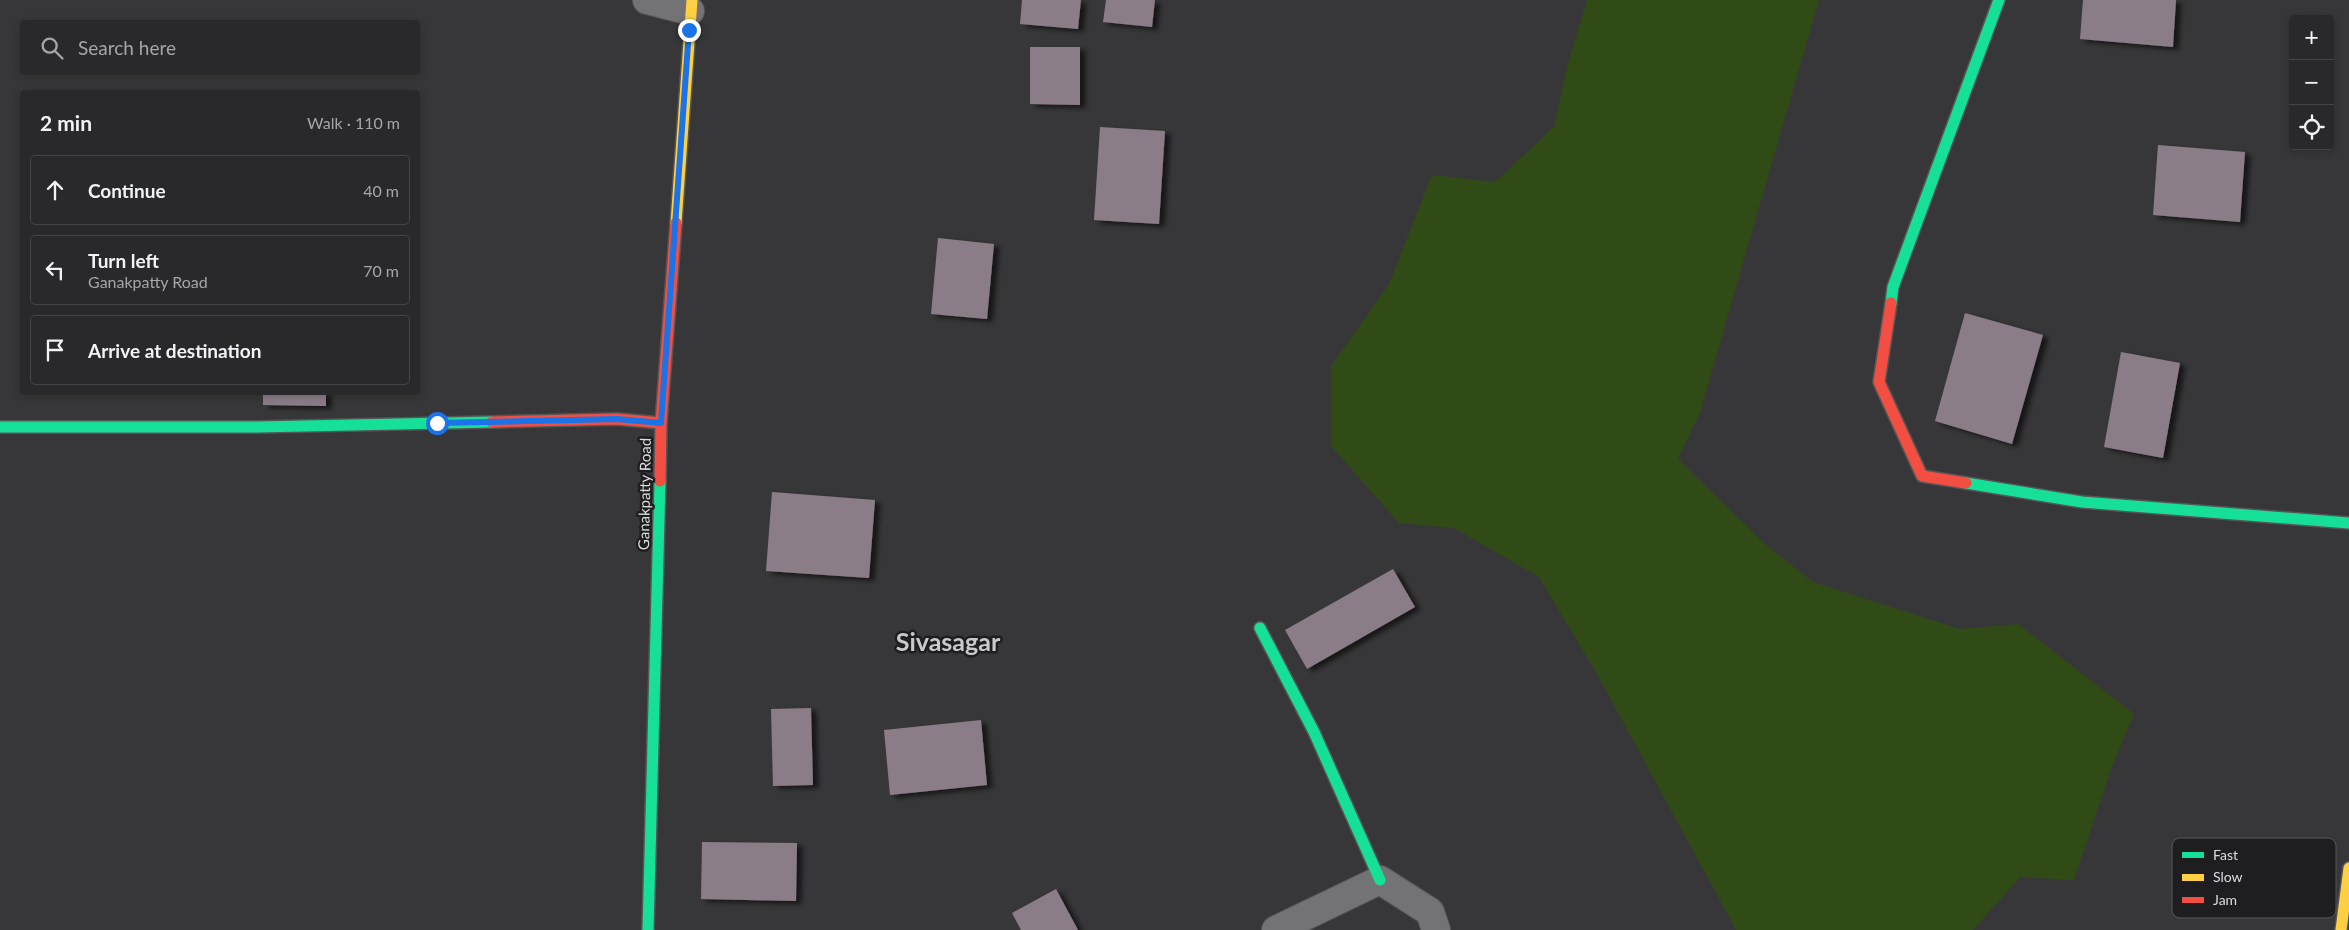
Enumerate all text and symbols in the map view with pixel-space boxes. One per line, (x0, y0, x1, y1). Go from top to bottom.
map controls (2289, 15, 2334, 150)
button: + (2289, 15, 2334, 60)
route end (678, 19, 701, 42)
search box (20, 20, 420, 75)
icon: search (38, 34, 66, 62)
text: Search here (78, 36, 176, 59)
button: − (2289, 60, 2334, 105)
button: locate (2289, 105, 2334, 150)
text: 2 min (40, 110, 92, 135)
text: Walk · 110 m (307, 113, 400, 132)
icon: ahead (41, 176, 69, 204)
text: Continue (88, 179, 166, 202)
text: 40 m (363, 181, 399, 200)
text: Turn left (88, 249, 159, 272)
icon: left (41, 256, 69, 284)
text: 70 m (363, 261, 399, 280)
text: Ganakpatty Road (88, 272, 208, 291)
icon: arrive (41, 336, 69, 364)
text: Arrive at destination (88, 339, 261, 362)
route start (426, 412, 449, 435)
street label: Ganakpatty Road (634, 438, 654, 550)
district label: Sivasagar (896, 626, 1001, 656)
legend (2172, 838, 2336, 918)
text: Fast (2213, 846, 2238, 863)
text: Slow (2213, 868, 2243, 885)
text: Jam (2213, 891, 2237, 908)

